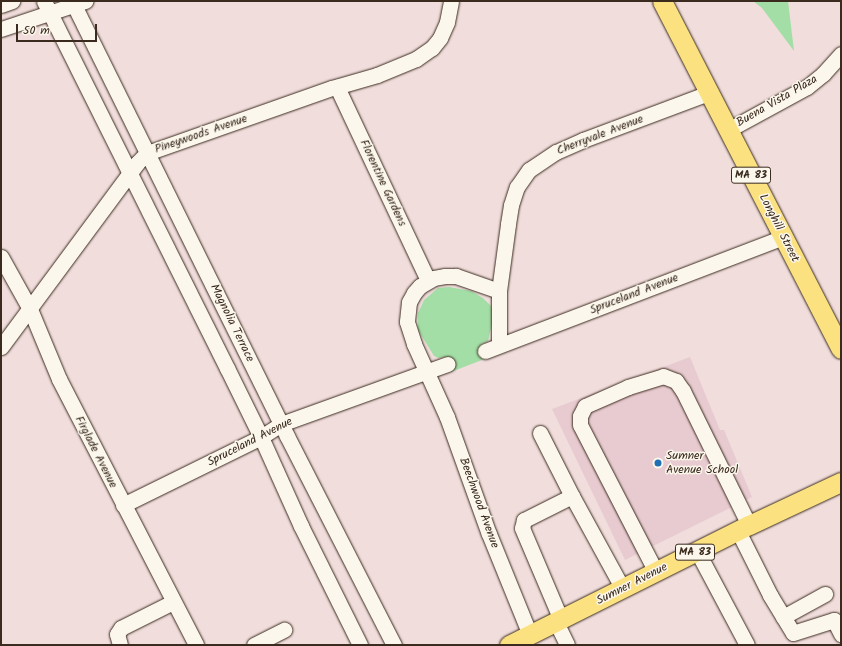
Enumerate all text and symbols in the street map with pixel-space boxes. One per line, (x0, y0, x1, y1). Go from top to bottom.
scale bar (18, 16, 99, 42)
text: 50 m (23, 21, 50, 40)
street label: Buena Vista Plaza (734, 72, 820, 130)
street label: Pineywoods Avenue (153, 111, 249, 157)
street label: Cherryvale Avenue (555, 112, 645, 158)
street label: Florentine Gardens (357, 137, 409, 229)
road number: MA 83 (731, 166, 771, 184)
street label: Longhill Street (756, 192, 802, 264)
street label: Spruceland Avenue (588, 270, 680, 318)
street label: Magnolia Terrace (207, 282, 257, 364)
street label: Firglade Avenue (72, 414, 120, 490)
street label: Spruceland Avenue (205, 414, 295, 470)
place label: Sumner Avenue School (666, 449, 738, 477)
street label: Beechwood Avenue (456, 456, 502, 550)
marker: Sumner Avenue School (653, 458, 663, 468)
road number: MA 83 (675, 543, 715, 561)
street label: Sumner Avenue (594, 560, 670, 608)

